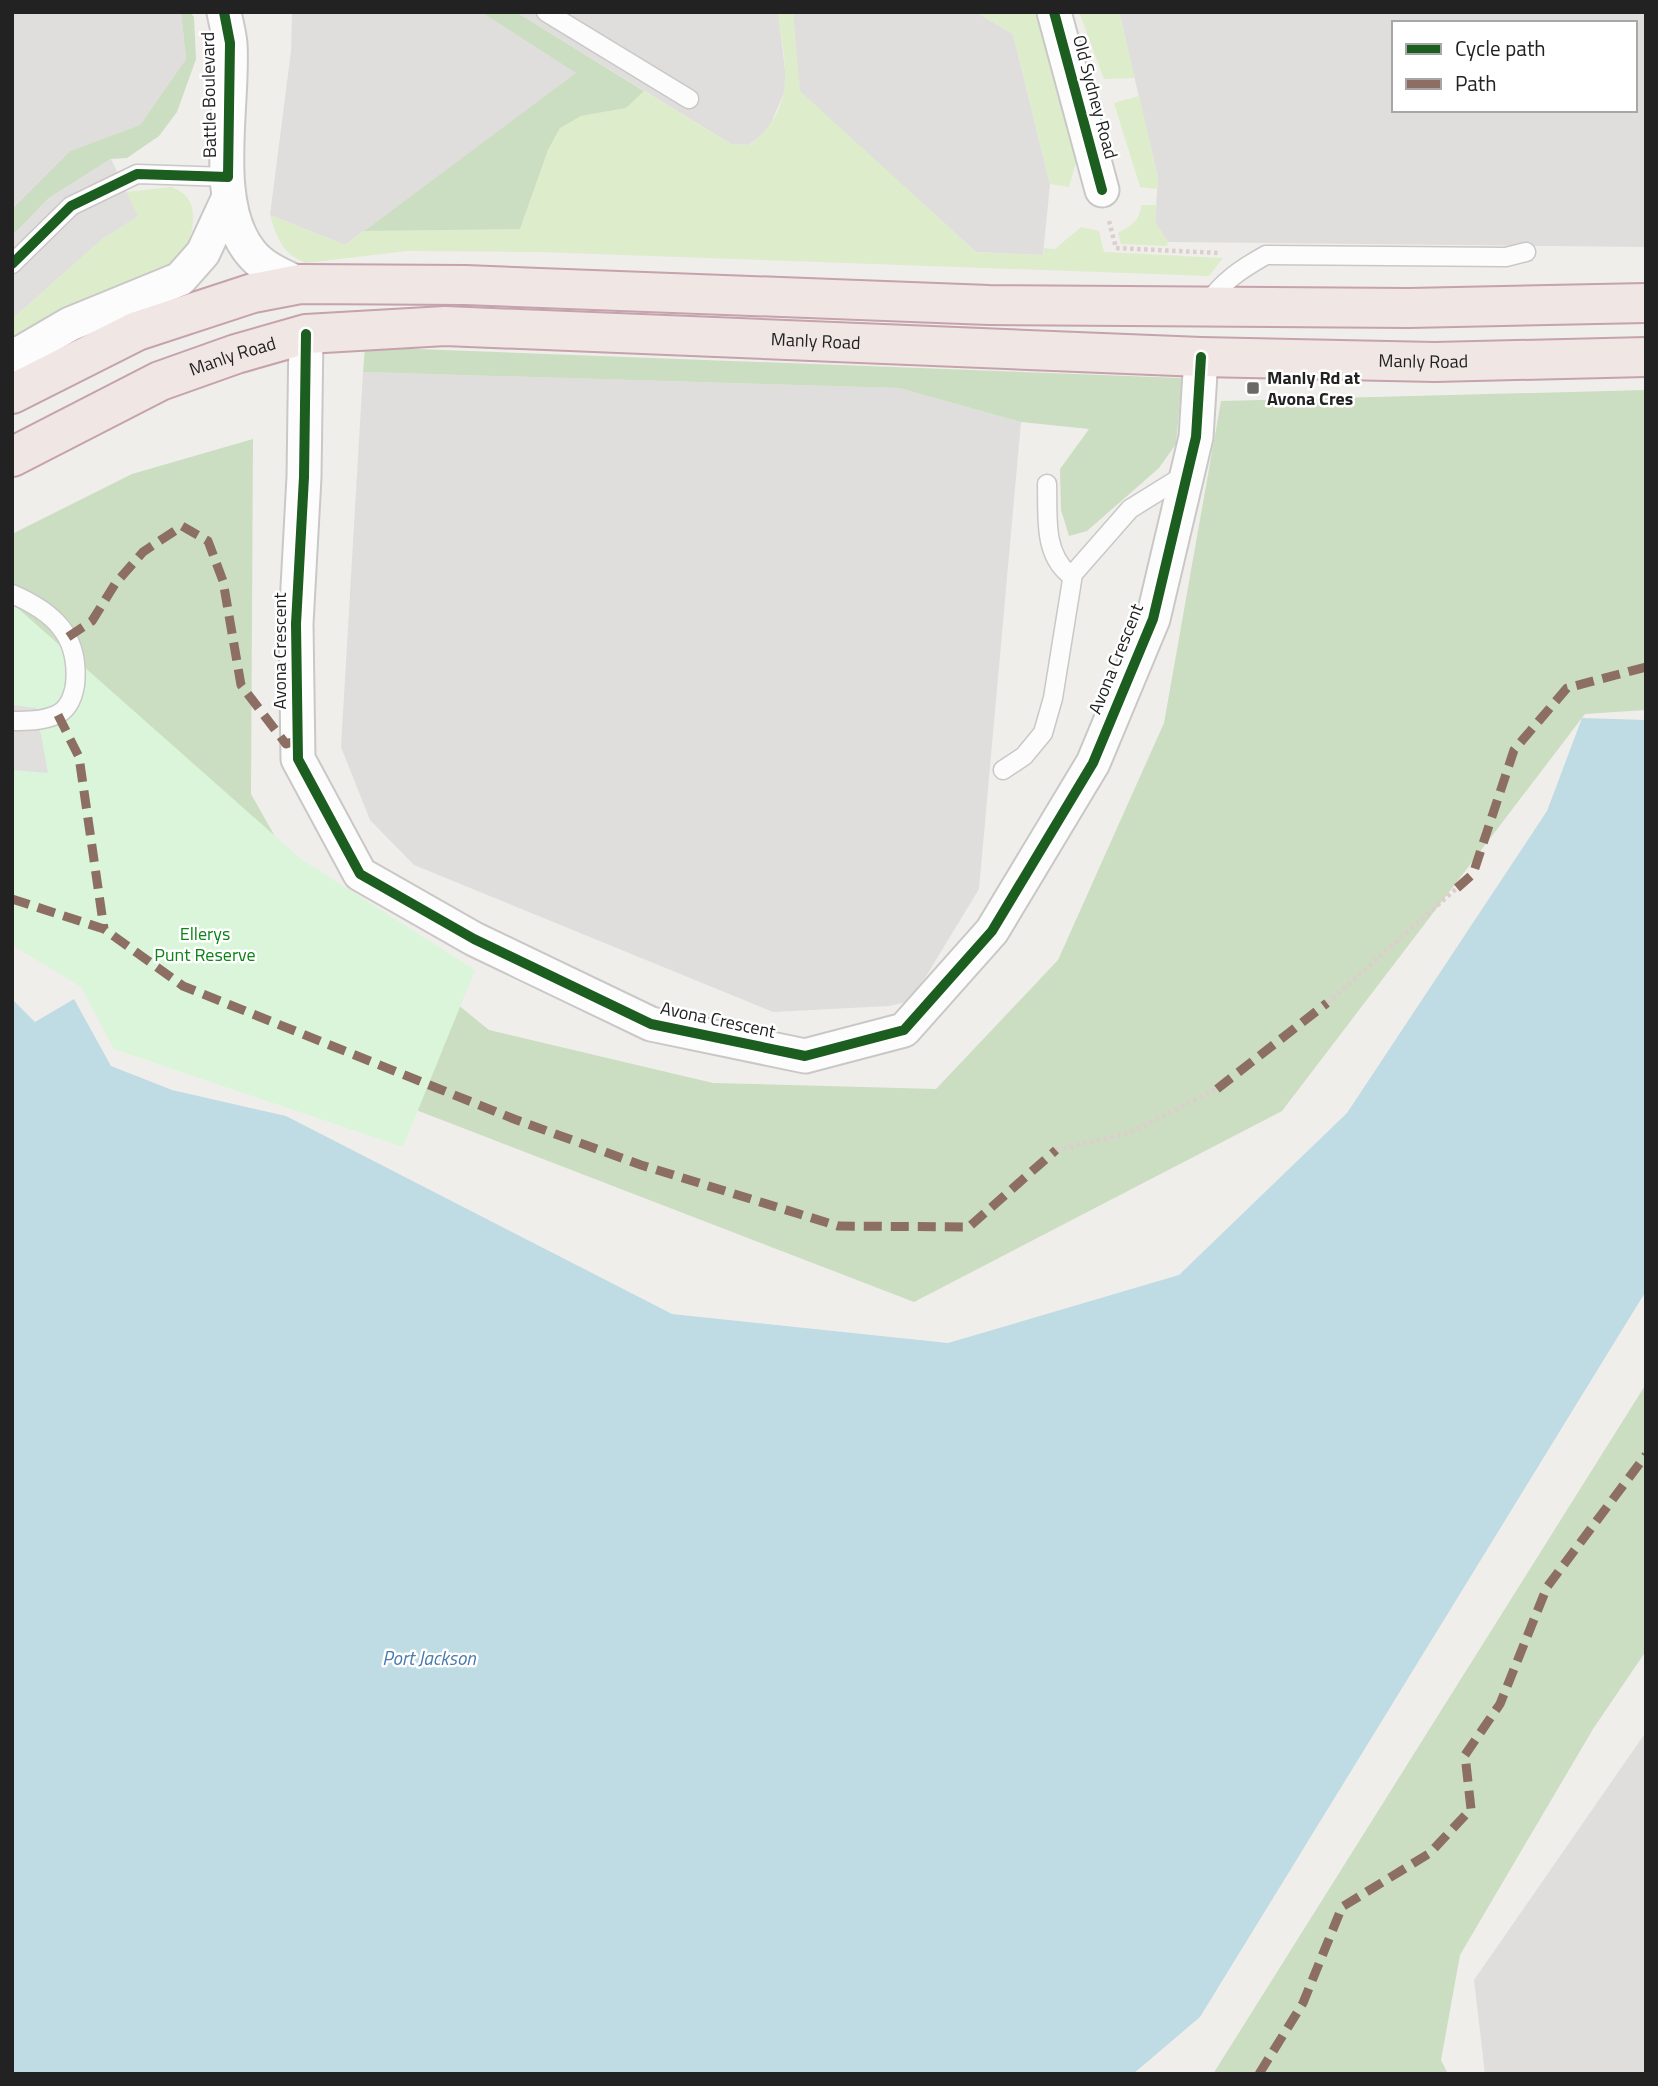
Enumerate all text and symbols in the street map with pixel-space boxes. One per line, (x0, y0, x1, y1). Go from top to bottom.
legend (1392, 21, 1637, 112)
street label: Battle Boulevard (194, 32, 223, 158)
street label: Old Sydney Road (1066, 32, 1125, 162)
text: Cycle path (1455, 32, 1546, 64)
text: Path (1455, 67, 1497, 99)
street label: Manly Road (770, 325, 861, 356)
street label: Manly Road (185, 329, 279, 383)
street label: Manly Road (1378, 347, 1468, 375)
place label: Manly Rd at Avona Cres (1267, 364, 1360, 412)
marker: Manly Rd at Avona Cres (1245, 380, 1261, 396)
street label: Avona Crescent (266, 592, 293, 710)
street label: Avona Crescent (1081, 599, 1150, 718)
park label: Ellerys Punt Reserve (154, 920, 256, 968)
street label: Avona Crescent (658, 994, 779, 1045)
water label: Port Jackson (382, 1643, 476, 1672)

